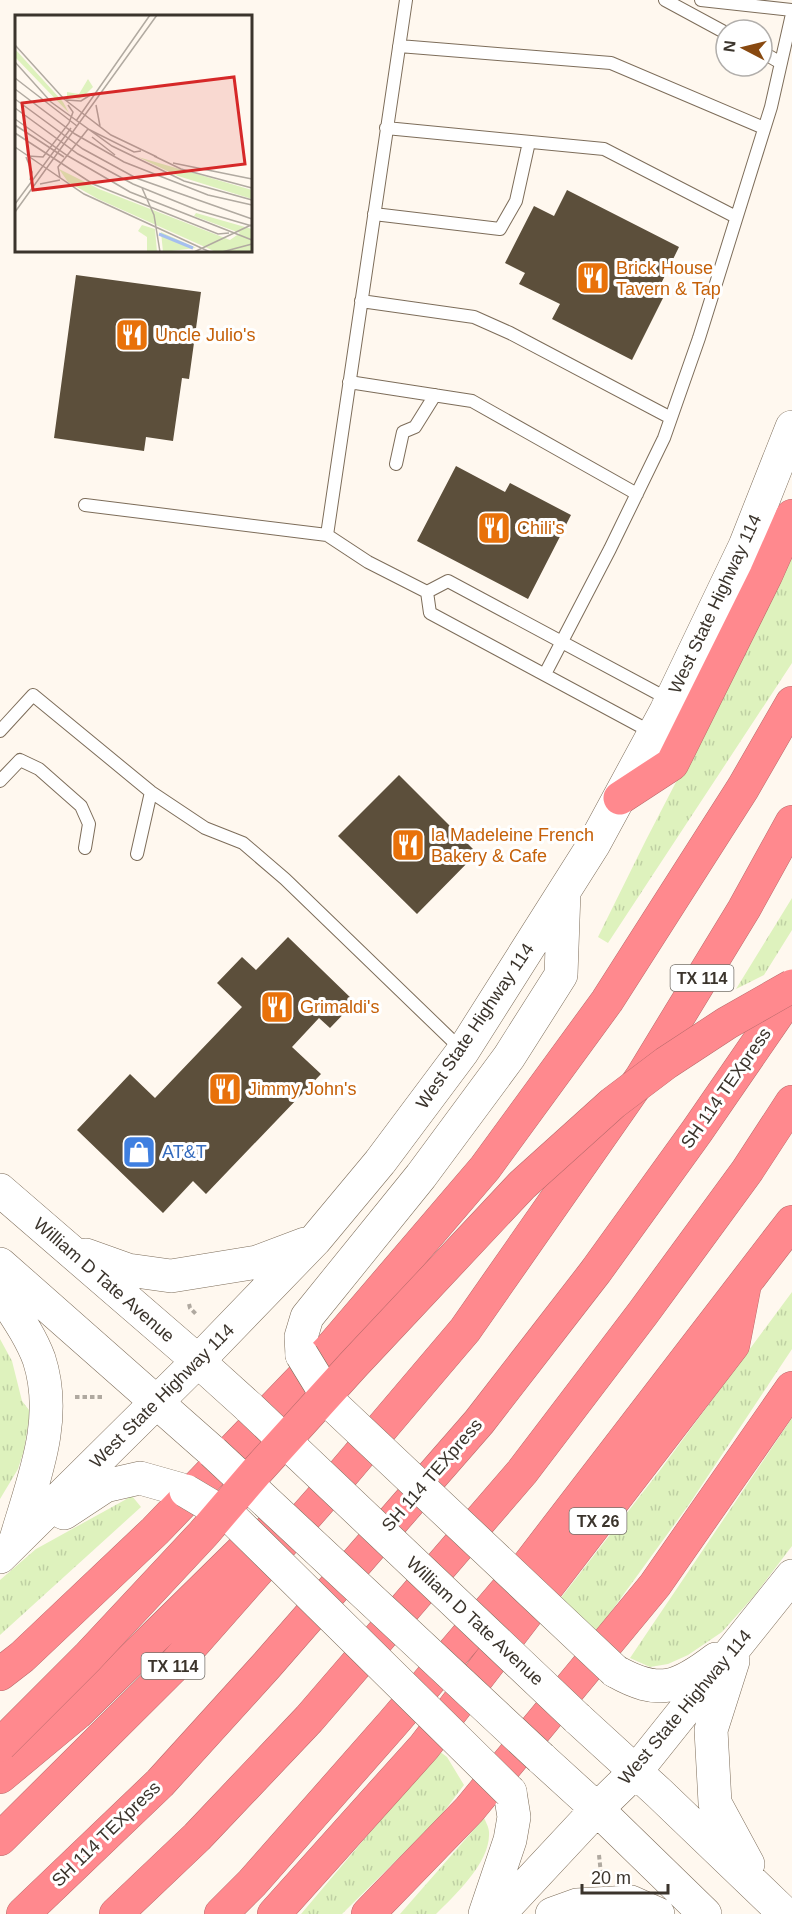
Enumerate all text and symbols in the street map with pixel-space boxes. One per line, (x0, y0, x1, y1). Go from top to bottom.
inset map (15, 15, 252, 252)
north arrow (714, 18, 774, 78)
text: N (720, 39, 739, 53)
place label: Brick House Tavern & Tap (616, 258, 721, 299)
restaurant icon: Brick House Tavern & Tap (575, 260, 611, 296)
restaurant icon: Uncle Julio's (114, 317, 150, 353)
place label: Uncle Julio's (155, 325, 255, 345)
restaurant icon: Chili's (476, 510, 512, 546)
street label: West State Highway 114 (665, 511, 765, 697)
place label: Chili's (517, 518, 564, 538)
place label: la Madeleine French Bakery & Cafe (431, 825, 594, 866)
restaurant icon: la Madeleine French Bakery & Cafe (390, 827, 426, 863)
street label: West State Highway 114 (412, 939, 538, 1113)
road number: TX 114 (670, 965, 734, 991)
restaurant icon: Grimaldi's (259, 989, 295, 1025)
place label: Grimaldi's (300, 997, 379, 1017)
street label: SH 114 TEXpress (677, 1024, 775, 1152)
restaurant icon: Jimmy John's (207, 1071, 243, 1107)
place label: Jimmy John's (248, 1079, 356, 1099)
shop icon: AT&T (121, 1134, 157, 1170)
place label: AT&T (162, 1142, 207, 1162)
street label: William D Tate Avenue (30, 1214, 178, 1346)
street label: West State Highway 114 (86, 1320, 238, 1472)
street label: SH 114 TEXpress (378, 1415, 486, 1535)
road number: TX 26 (570, 1508, 626, 1534)
street label: William D Tate Avenue (403, 1553, 547, 1689)
street label: West State Highway 114 (615, 1626, 755, 1788)
road number: TX 114 (142, 1653, 204, 1679)
street label: SH 114 TEXpress (48, 1777, 164, 1891)
scale bar (582, 1857, 668, 1895)
text: 20 m (591, 1868, 631, 1888)

